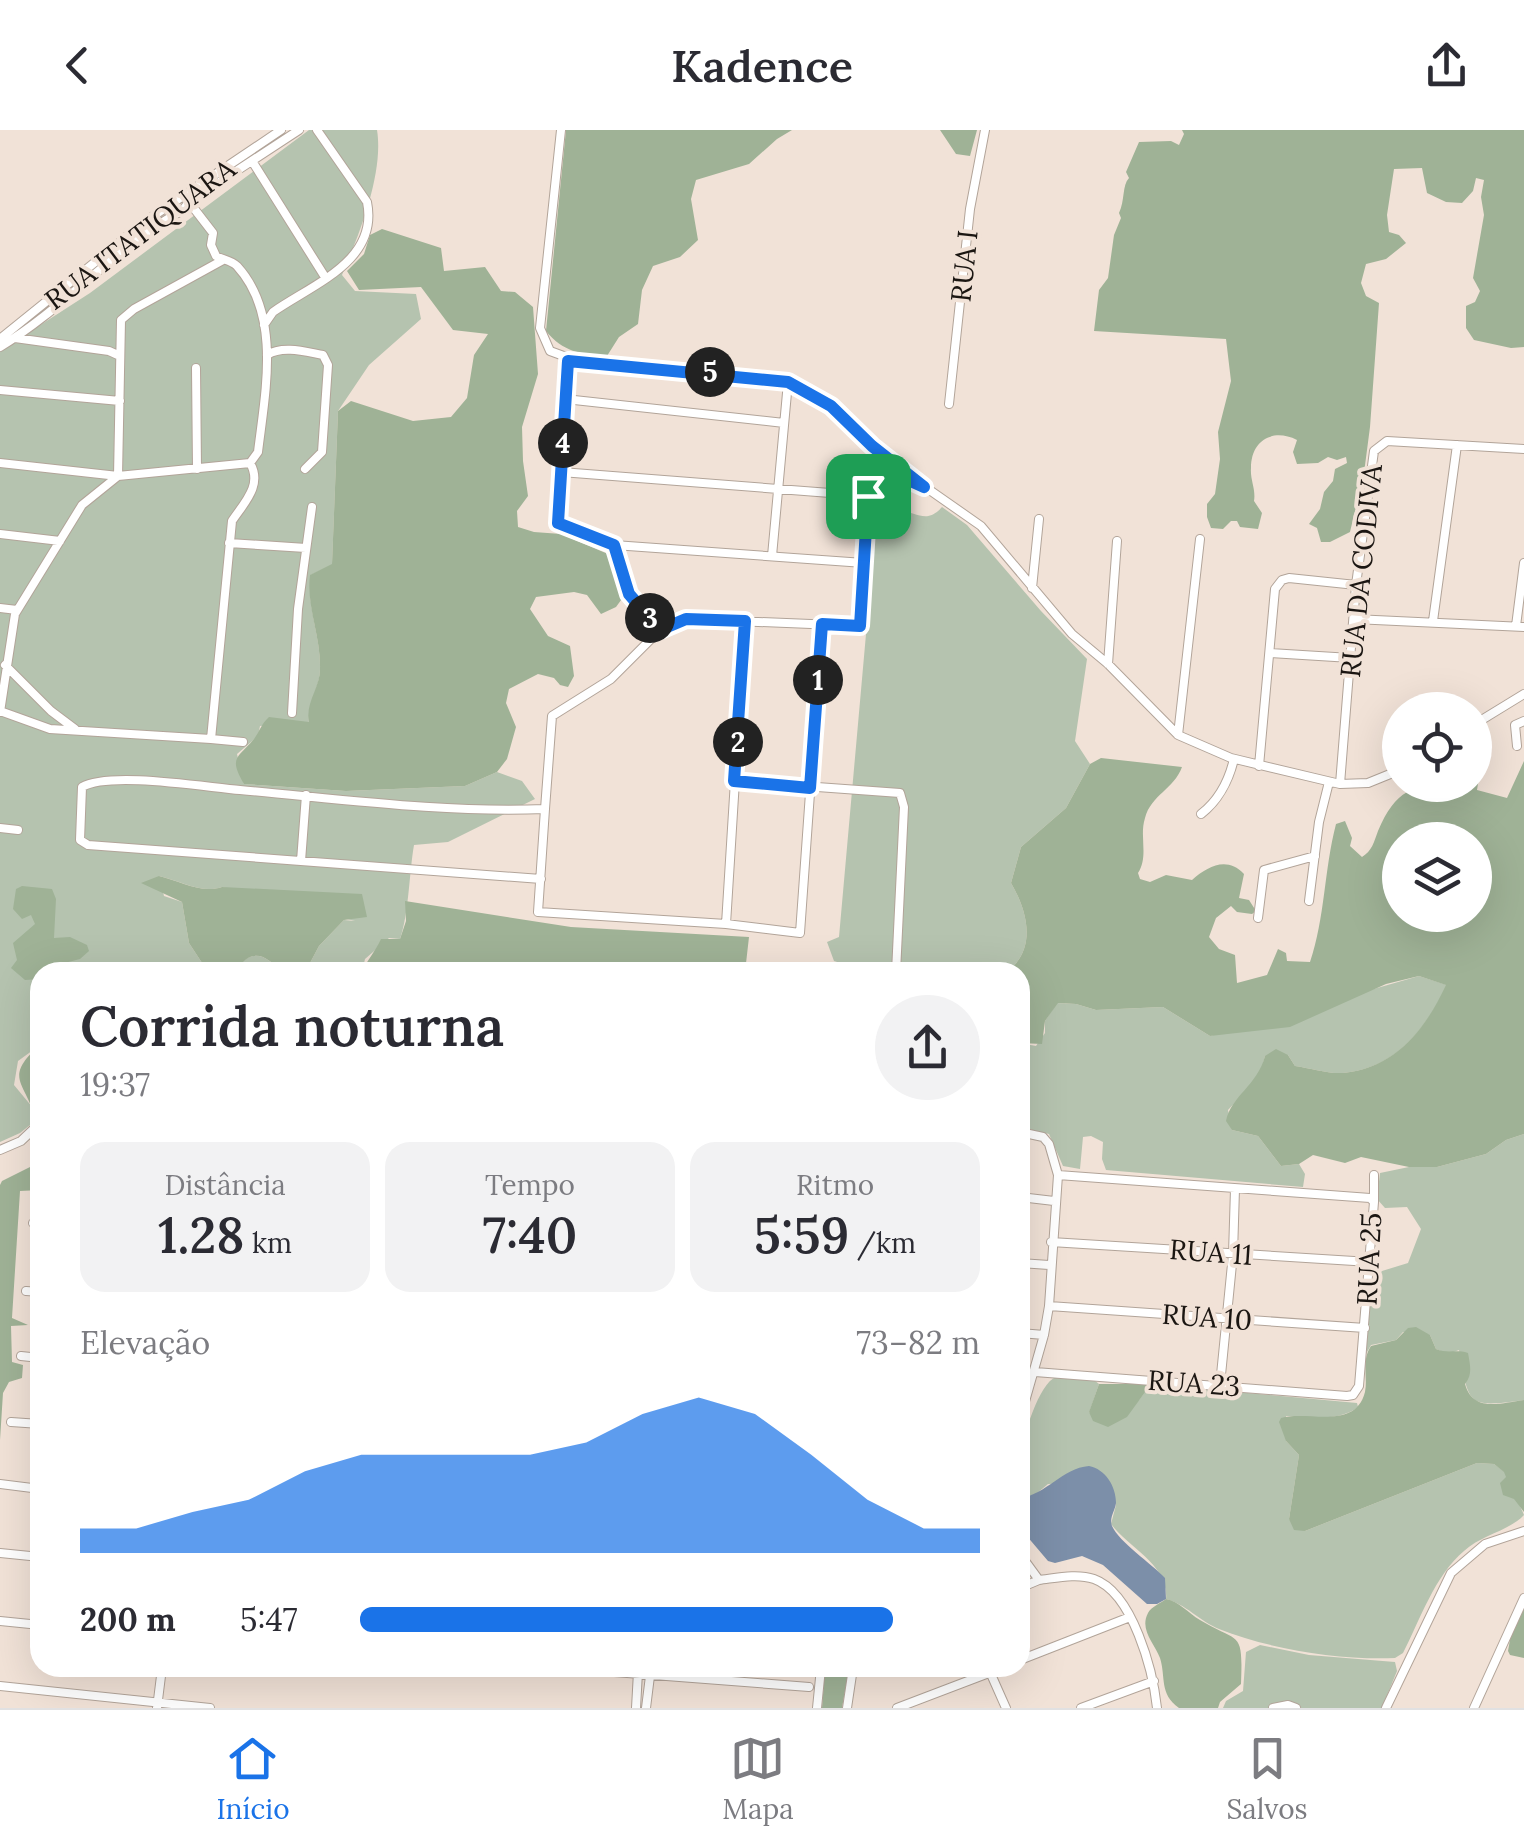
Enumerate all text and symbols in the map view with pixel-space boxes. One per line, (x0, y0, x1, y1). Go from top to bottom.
text: Kadence (671, 37, 853, 94)
icon: back (50, 38, 105, 93)
icon: share (1419, 38, 1474, 93)
street label: RUA ITATIQUARA (37, 150, 243, 318)
street label: RUA I (942, 228, 986, 304)
pin: 5 (685, 347, 735, 397)
text: 5 (702, 354, 718, 390)
pin: 4 (538, 418, 588, 468)
text: 4 (555, 425, 571, 461)
pin (826, 454, 911, 539)
street label: RUA DA CODIVA (1332, 462, 1390, 679)
icon: arrive (841, 469, 896, 524)
pin: 3 (625, 593, 675, 643)
text: 3 (642, 600, 658, 636)
pin: 1 (793, 655, 843, 705)
text: 1 (812, 662, 824, 698)
map controls (1382, 692, 1492, 932)
button: locate (1382, 692, 1492, 802)
pin: 2 (713, 717, 763, 767)
text: 2 (731, 724, 745, 760)
button: layers (1382, 822, 1492, 932)
text: Corrida noturna (80, 991, 504, 1061)
button: share (875, 995, 980, 1100)
text: 19:37 (80, 1064, 150, 1105)
text: Distância (164, 1167, 286, 1203)
text: Tempo (485, 1167, 575, 1203)
text: Ritmo (796, 1167, 874, 1203)
text: 1.28 (158, 1203, 245, 1267)
text: 7:40 (483, 1203, 577, 1267)
text: 5:59 (754, 1203, 849, 1267)
street label: RUA 25 (1349, 1212, 1389, 1306)
text: km (245, 1225, 292, 1261)
text: /km (849, 1225, 916, 1261)
street label: RUA 11 (1168, 1231, 1254, 1273)
street label: RUA 10 (1161, 1296, 1253, 1338)
text: Elevação (80, 1322, 210, 1363)
text: 73–82 m (856, 1322, 980, 1363)
street label: RUA 23 (1146, 1362, 1242, 1404)
text: 200 m (80, 1599, 176, 1640)
text: 5:47 (240, 1599, 298, 1640)
tab: Início (216, 1731, 290, 1827)
tab: Mapa (722, 1731, 794, 1827)
tab: Salvos (1226, 1731, 1308, 1827)

